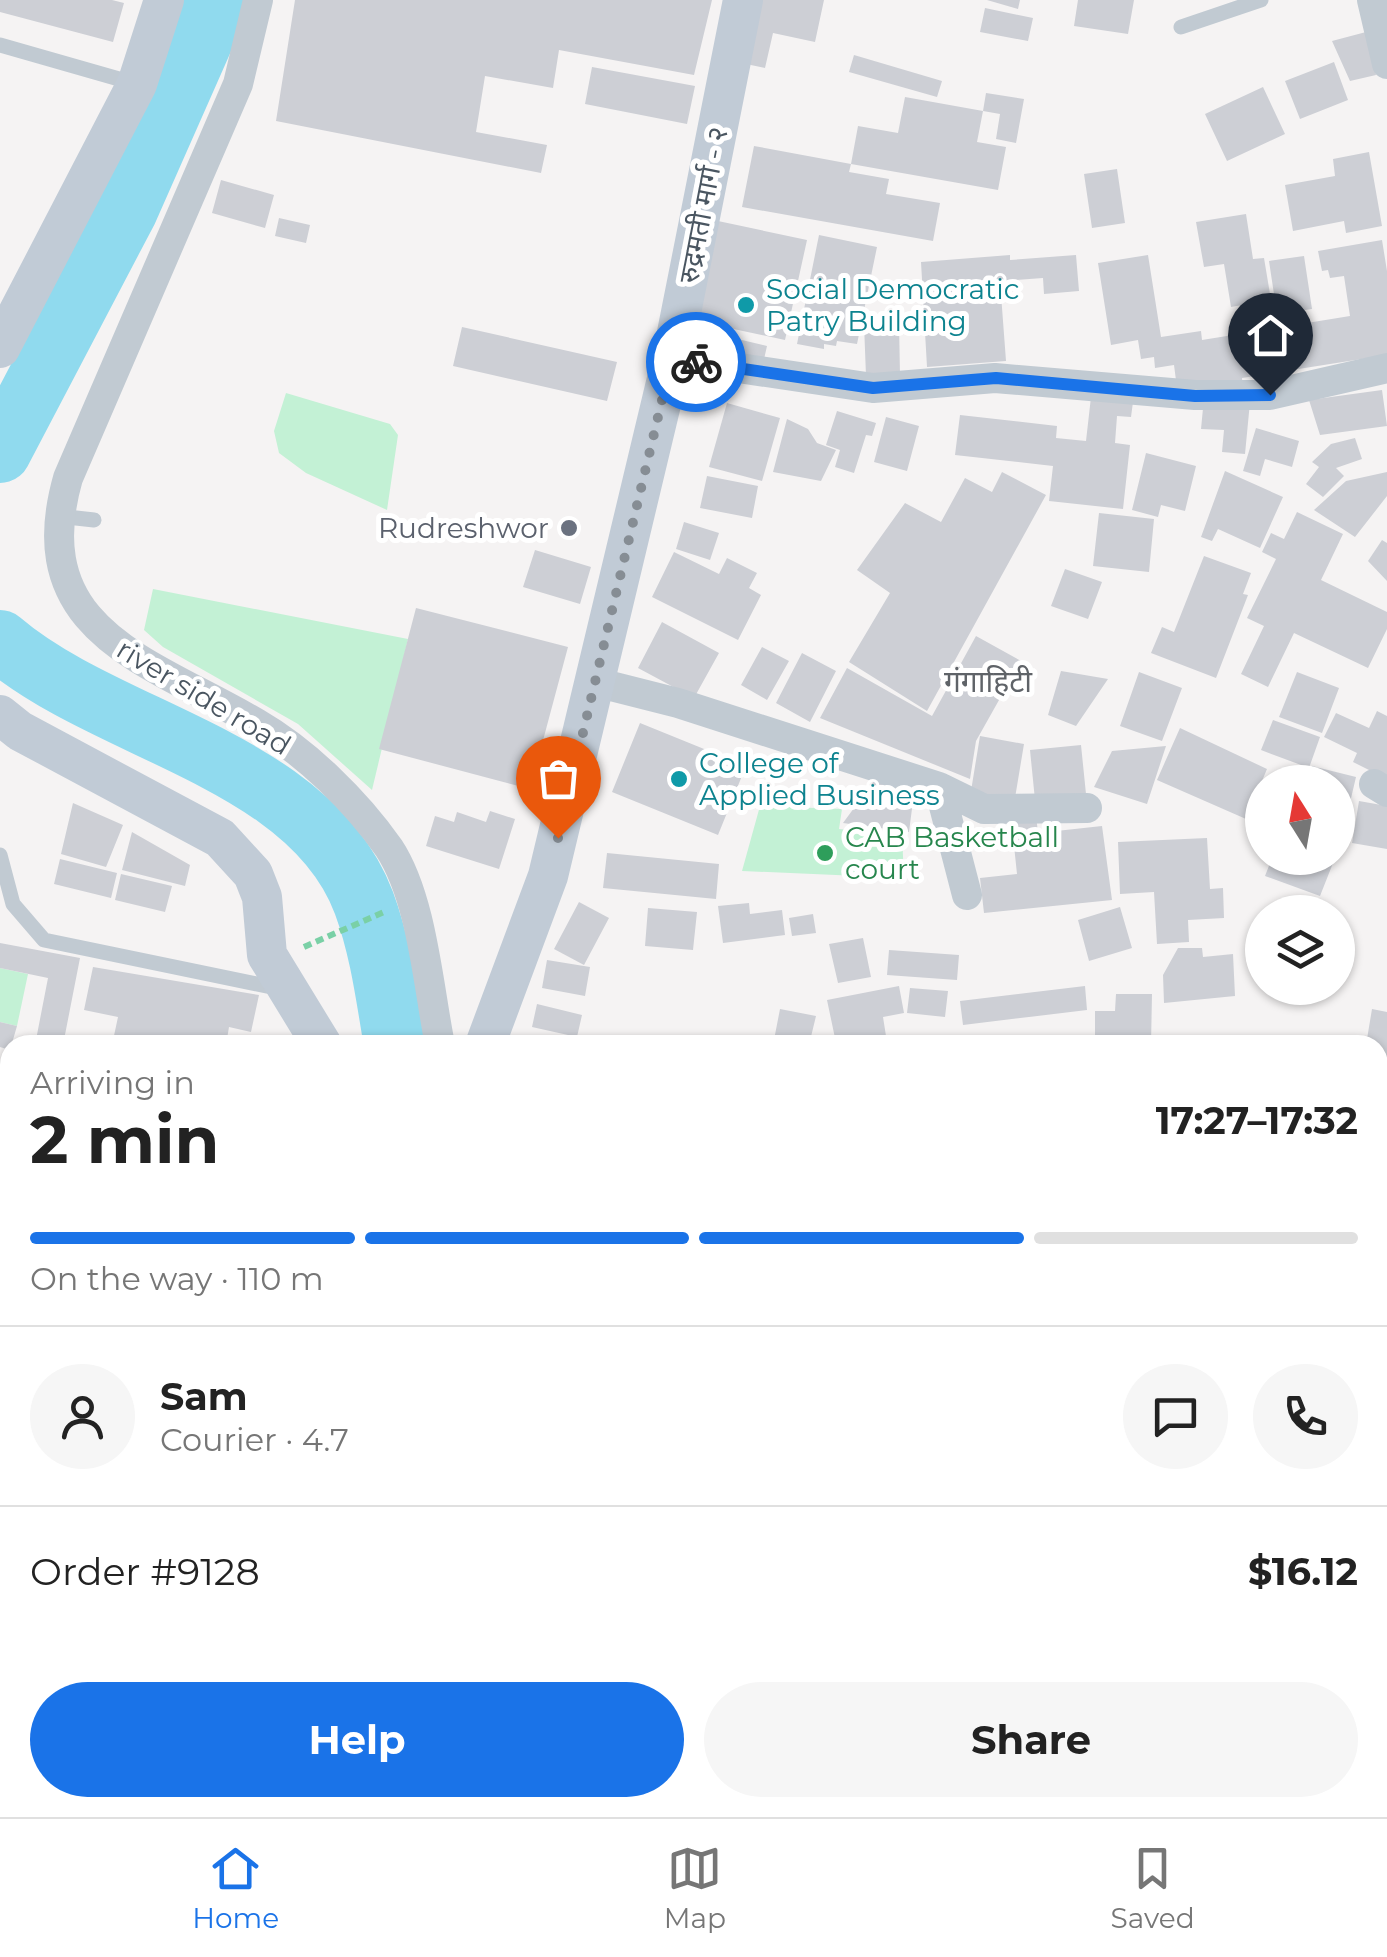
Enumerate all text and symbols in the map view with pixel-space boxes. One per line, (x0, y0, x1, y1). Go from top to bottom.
street label: रुद्रमती मार्ग ‍- २ (671, 124, 735, 286)
place label: Social Democratic Patry Building (766, 272, 1020, 338)
pin (1228, 293, 1313, 396)
marker: Social Democratic Patry Building (735, 294, 757, 316)
icon: home (1243, 308, 1298, 363)
courier (646, 312, 746, 412)
icon: bike (669, 335, 724, 390)
place label: Rudreshwor (378, 511, 549, 545)
marker: Rudreshwor (558, 517, 580, 539)
street label: river side road (111, 632, 297, 762)
district label: गंगाहिटी (944, 663, 1033, 700)
pin (516, 736, 601, 839)
place label: College of Applied Business (699, 746, 940, 812)
icon: bag (531, 751, 586, 806)
north arrow (1245, 765, 1355, 875)
map controls (1245, 765, 1355, 1005)
marker: College of Applied Business (668, 768, 690, 790)
place label: CAB Basketball court (845, 820, 1059, 886)
marker: CAB Basketball court (814, 842, 836, 864)
button: layers (1245, 895, 1355, 1005)
text: Arriving in (30, 1063, 195, 1102)
text: 17:27–17:32 (1156, 1097, 1358, 1144)
text: 2 min (30, 1100, 219, 1179)
text: On the way · 110 m (30, 1259, 324, 1298)
button: person (30, 1364, 135, 1469)
button: chat (1123, 1364, 1228, 1469)
button: phone (1253, 1364, 1358, 1469)
text: Sam (160, 1373, 248, 1420)
text: Courier · 4.7 (160, 1420, 349, 1459)
text: Order #9128 (30, 1548, 260, 1595)
text: $16.12 (1248, 1548, 1358, 1595)
button: Help (30, 1682, 684, 1797)
button: Share (704, 1682, 1358, 1797)
tab: Home (192, 1841, 279, 1935)
tab: Map (664, 1841, 726, 1935)
tab: Saved (1111, 1841, 1195, 1935)

